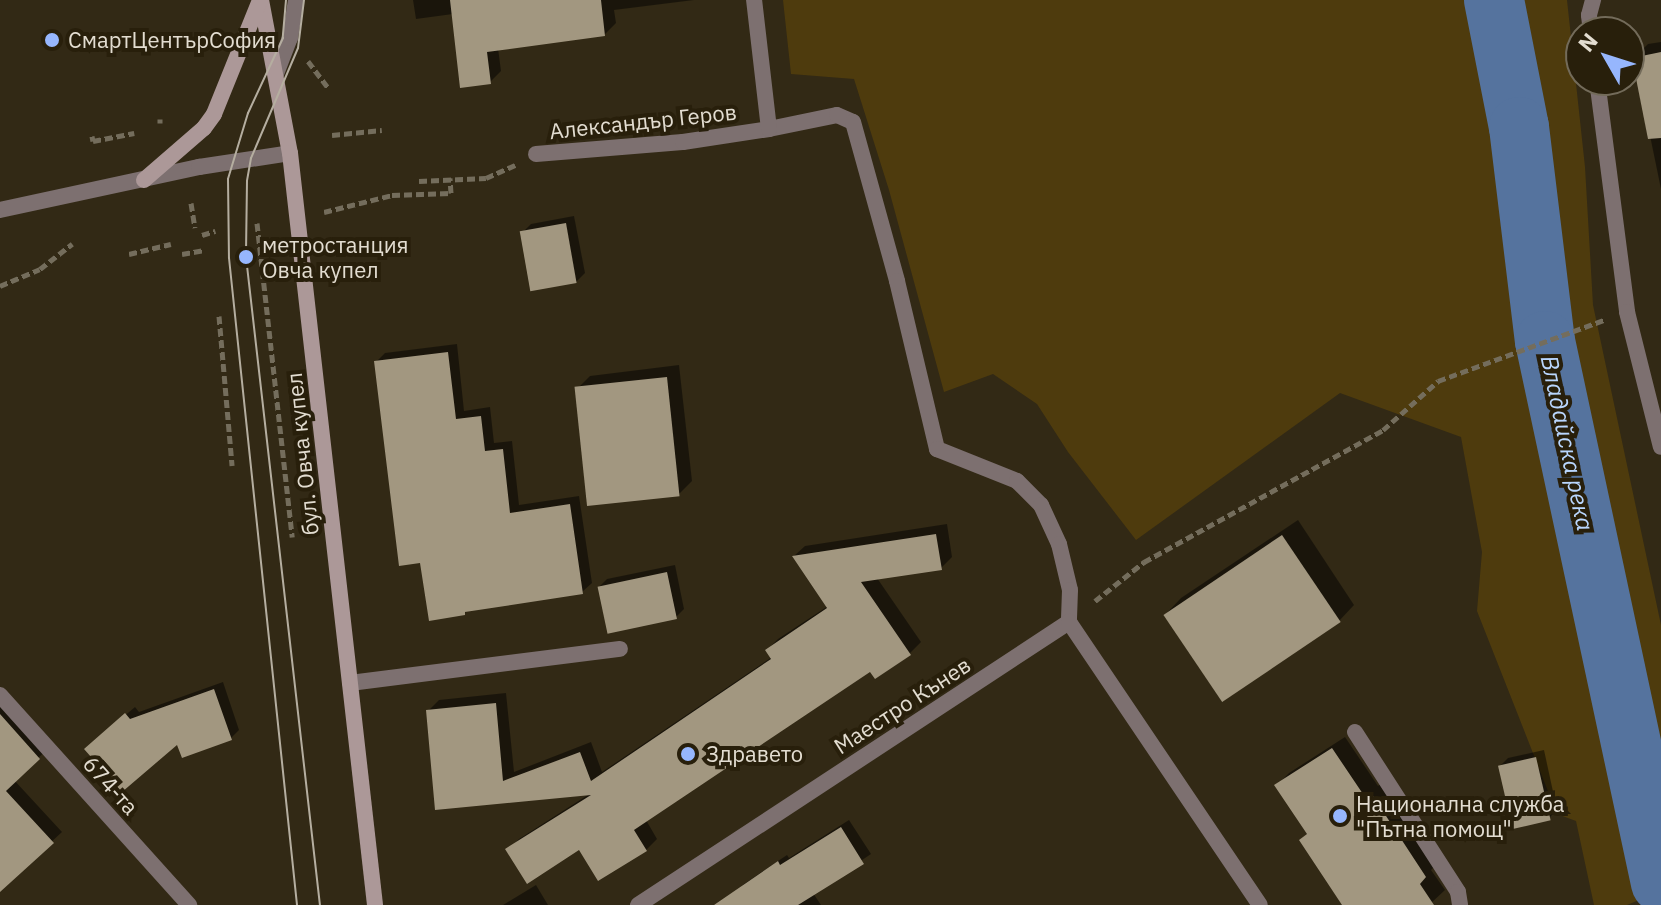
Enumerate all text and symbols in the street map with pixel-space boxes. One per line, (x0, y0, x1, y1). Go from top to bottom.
north arrow (1565, 16, 1645, 96)
place label: СмартЦентърСофия (68, 27, 276, 53)
text: N (1571, 27, 1604, 57)
marker: СмартЦентърСофия (43, 31, 61, 49)
street label: Александър Геров (548, 98, 738, 144)
place label: метростанция Овча купел (262, 231, 408, 282)
marker: метростанция Овча купел (237, 248, 255, 266)
water label: Владайска река (1534, 353, 1600, 533)
street label: бул. Овча купел (280, 371, 324, 537)
street label: Маестро Кънев (829, 651, 975, 759)
place label: Здравето (706, 741, 803, 767)
marker: Здравето (677, 743, 699, 765)
street label: 674-та (78, 750, 144, 820)
place label: Национална служба "Пътна помощ" (1356, 790, 1565, 842)
marker: Национална служба "Пътна помощ" (1331, 807, 1349, 825)

